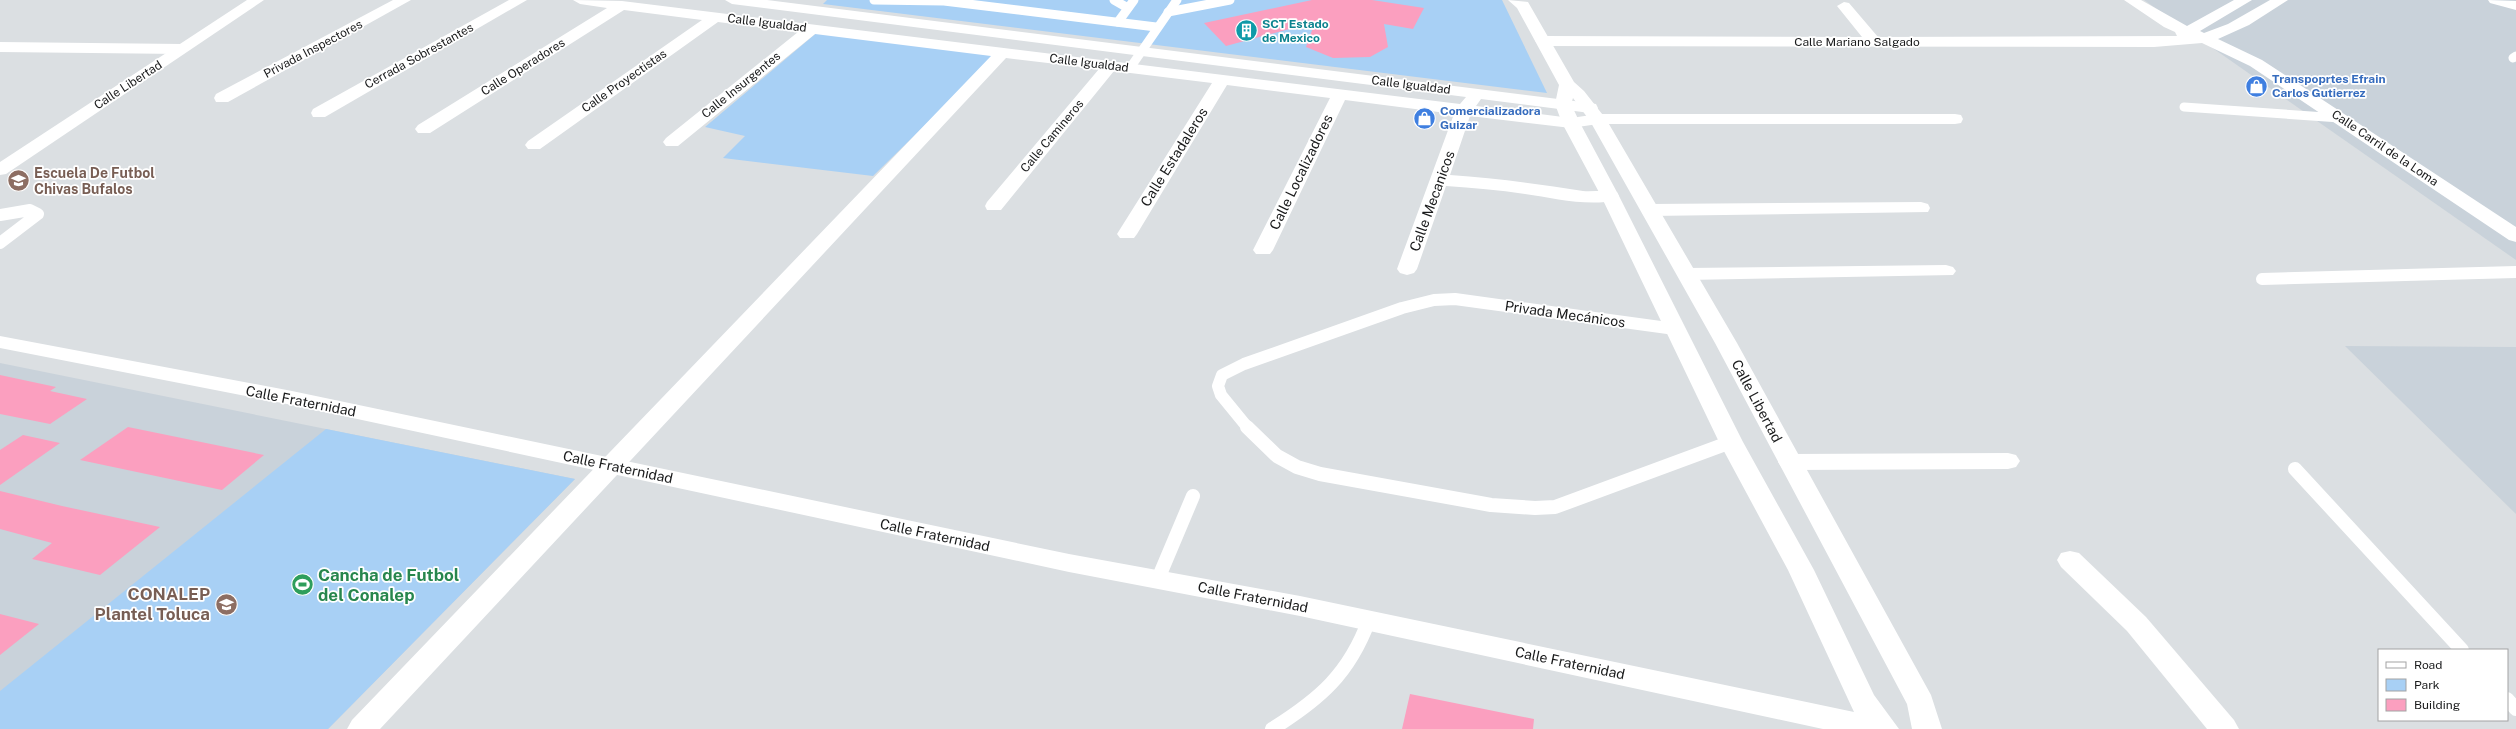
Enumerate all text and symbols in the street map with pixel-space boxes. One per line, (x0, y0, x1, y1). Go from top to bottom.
street label: Calle Igualdad (727, 11, 807, 35)
street label: Privada Inspectores (261, 17, 365, 81)
place label: SCT Estado de Mexico (1262, 17, 1329, 45)
building icon: SCT Estado de Mexico (1234, 18, 1260, 44)
street label: Cerrada Sobrestantes (362, 20, 476, 92)
street label: Calle Mariano Salgado (1794, 35, 1920, 49)
street label: Calle Operadores (478, 36, 568, 98)
street label: Calle Proyectistas (579, 46, 669, 116)
street label: Calle Insurgentes (699, 49, 783, 121)
street label: Calle Igualdad (1049, 51, 1129, 75)
street label: Calle Libertad (91, 58, 165, 112)
place label: Transpoprtes Efrain Carlos Gutierrez (2272, 72, 2386, 100)
street label: Calle Igualdad (1371, 73, 1451, 97)
shop icon: Transpoprtes Efrain Carlos Gutierrez (2243, 73, 2269, 99)
street label: Calle Camineros (1018, 97, 1086, 175)
place label: Comercializadora Guizar (1440, 104, 1541, 132)
street label: Calle Estadaleros (1137, 105, 1211, 209)
shop icon: Comercializadora Guizar (1411, 105, 1437, 131)
street label: Calle Carril de la Loma (2329, 107, 2441, 189)
street label: Calle Localizadores (1266, 112, 1336, 232)
street label: Calle Mecanicos (1406, 148, 1458, 254)
place label: Escuela De Futbol Chivas Bufalos (34, 165, 155, 197)
school or university icon: Escuela De Futbol Chivas Bufalos (6, 168, 32, 194)
street label: Privada Mecánicos (1504, 298, 1626, 330)
street label: Calle Libertad (1729, 357, 1785, 445)
street label: Calle Fraternidad (244, 382, 358, 420)
street label: Calle Fraternidad (562, 448, 674, 486)
street label: Calle Fraternidad (879, 516, 991, 554)
place label: Cancha de Futbol del Conalep (318, 565, 459, 605)
sports icon: Cancha de Futbol del Conalep (289, 572, 315, 598)
street label: Calle Fraternidad (1196, 578, 1310, 616)
place label: CONALEP Plantel Toluca (95, 584, 210, 624)
school or university icon: CONALEP Plantel Toluca (213, 591, 239, 617)
street label: Calle Fraternidad (1514, 644, 1626, 682)
legend (2378, 649, 2508, 721)
text: Road (2414, 658, 2442, 672)
text: Park (2414, 678, 2440, 692)
text: Building (2414, 698, 2460, 712)

